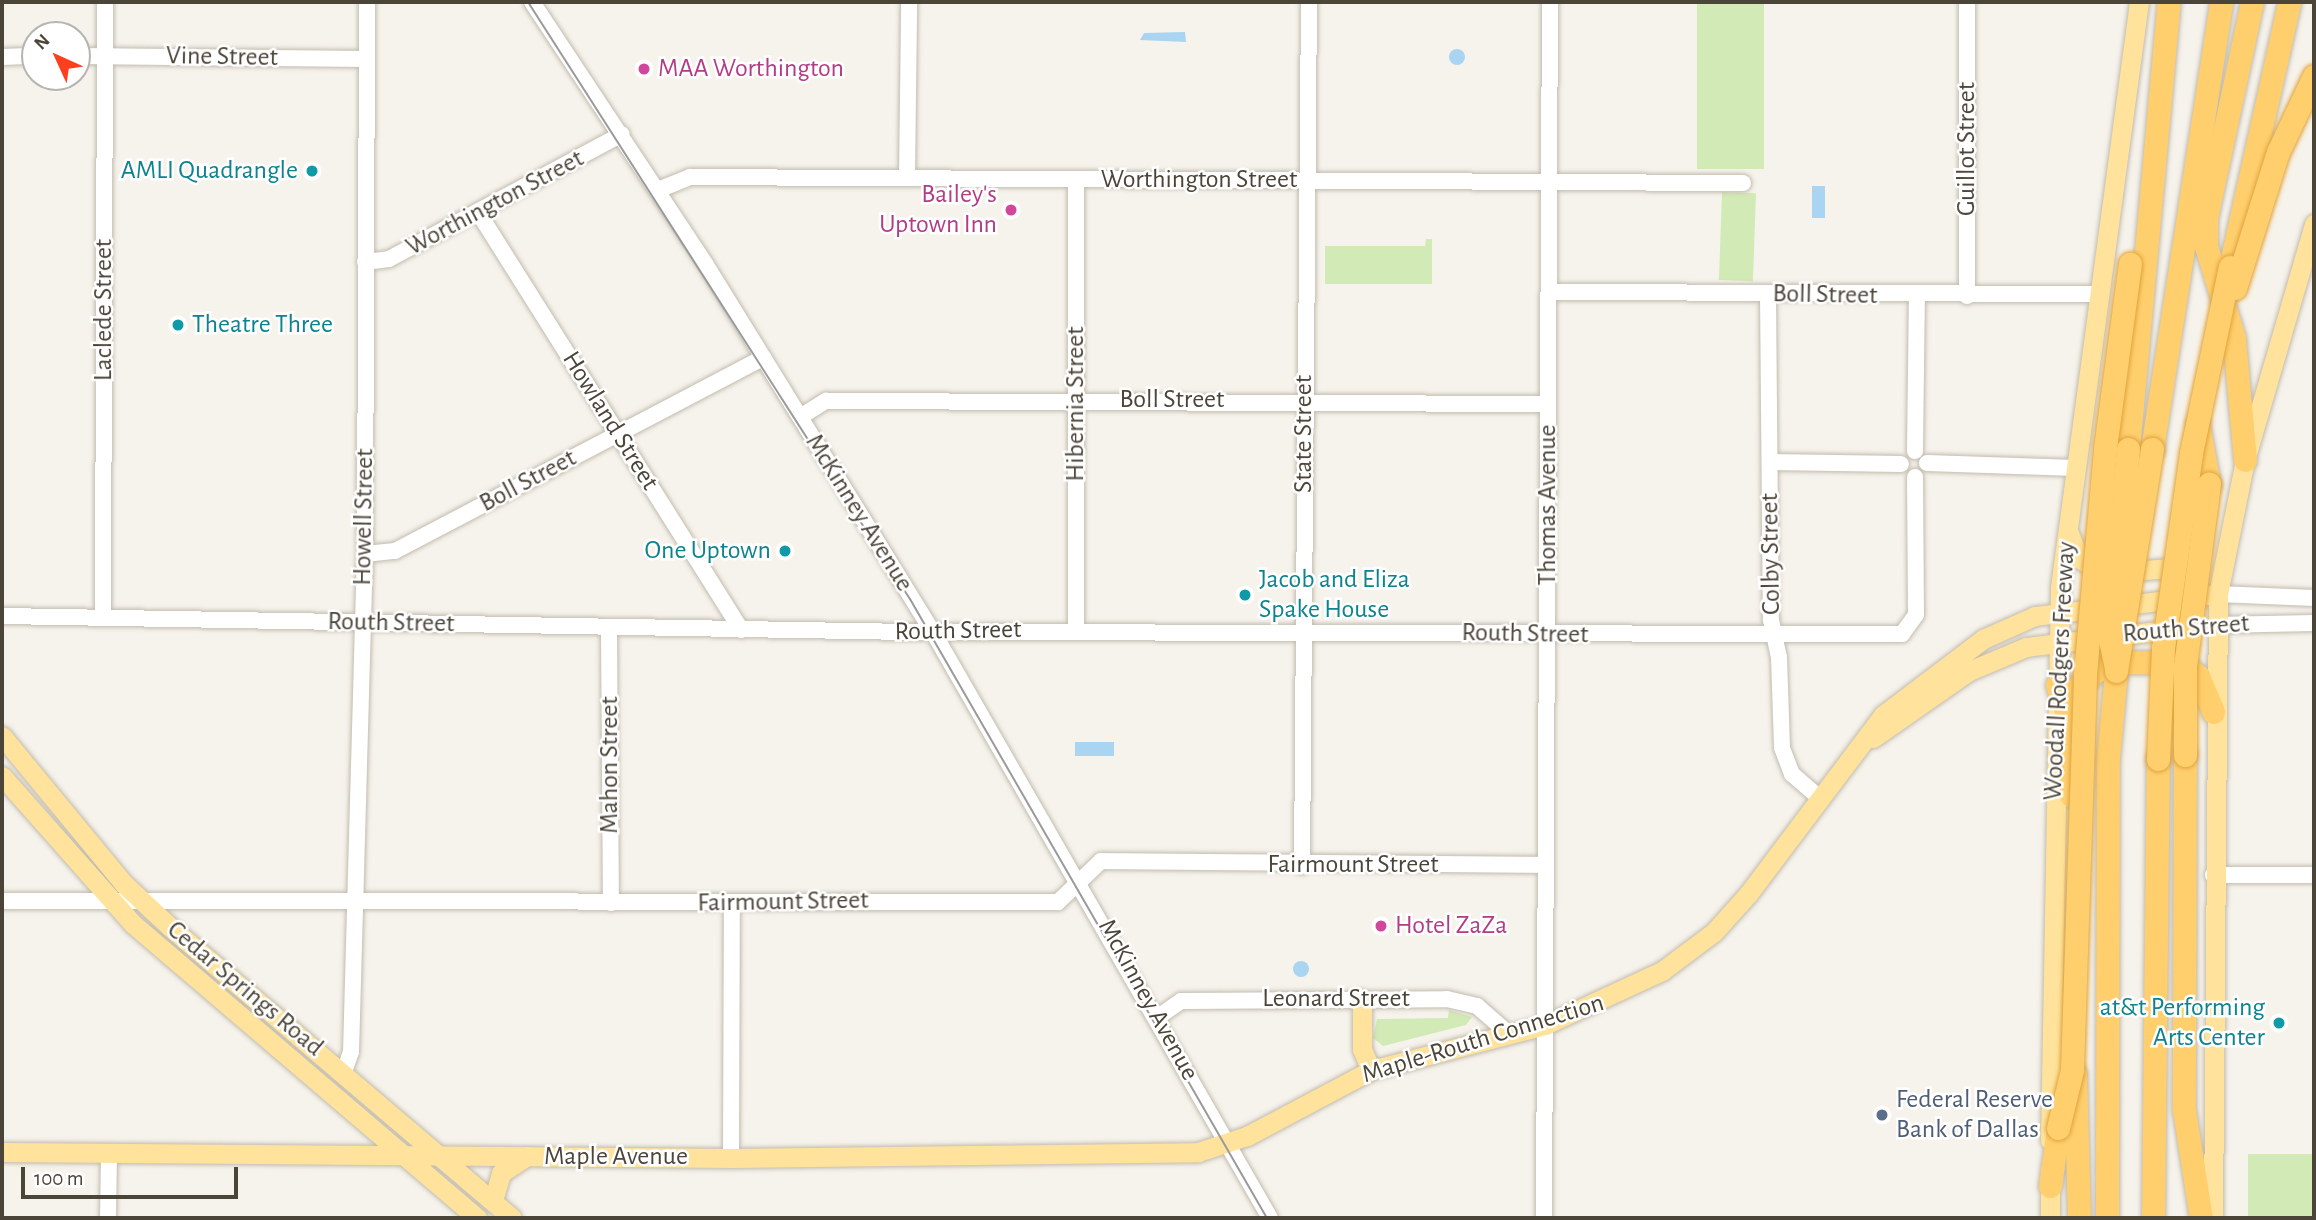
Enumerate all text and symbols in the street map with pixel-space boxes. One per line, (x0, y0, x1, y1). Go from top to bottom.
north arrow (21, 21, 91, 91)
text: N (31, 31, 54, 54)
street label: Vine Street (166, 40, 278, 74)
place label: MAA Worthington (658, 53, 844, 85)
marker: MAA Worthington (636, 61, 652, 77)
street label: Guillot Street (1951, 82, 1983, 216)
street label: Worthington Street (401, 143, 589, 263)
place label: AMLI Quadrangle (121, 155, 298, 187)
marker: AMLI Quadrangle (304, 163, 320, 179)
street label: Worthington Street (1101, 164, 1297, 196)
place label: Bailey's Uptown Inn (879, 179, 997, 241)
marker: Bailey's Uptown Inn (1003, 202, 1019, 218)
street label: Laclede Street (88, 239, 120, 381)
street label: Boll Street (1772, 278, 1878, 312)
place label: Theatre Three (192, 309, 333, 341)
marker: Theatre Three (170, 317, 186, 333)
street label: Hibernia Street (1060, 326, 1092, 482)
street label: Howland Street (555, 346, 665, 496)
street label: State Street (1288, 375, 1320, 493)
street label: Boll Street (1120, 384, 1224, 416)
street label: Thomas Avenue (1532, 424, 1564, 586)
street label: McKinney Avenue (798, 429, 920, 597)
street label: Boll Street (474, 443, 582, 519)
street label: Howell Street (347, 448, 381, 586)
street label: Colby Street (1754, 493, 1788, 615)
place label: One Uptown (645, 535, 771, 567)
street label: Woodall Rodgers Freeway (2038, 541, 2082, 801)
marker: One Uptown (777, 543, 793, 559)
place label: Jacob and Eliza Spake House (1259, 564, 1410, 626)
marker: Jacob and Eliza Spake House (1237, 587, 1253, 603)
street label: Routh Street (327, 606, 455, 640)
street label: Routh Street (2121, 608, 2251, 650)
street label: Routh Street (894, 614, 1022, 648)
street label: Routh Street (1461, 617, 1589, 651)
street label: Mahon Street (594, 696, 626, 834)
street label: Fairmount Street (1267, 849, 1439, 881)
street label: Fairmount Street (697, 885, 869, 919)
place label: Hotel ZaZa (1395, 910, 1507, 942)
street label: McKinney Avenue (1091, 914, 1205, 1086)
street label: Cedar Springs Road (160, 915, 330, 1063)
marker: Hotel ZaZa (1373, 918, 1389, 934)
street label: Leonard Street (1262, 983, 1410, 1015)
street label: Maple-Routh Connection (1358, 987, 1608, 1091)
place label: at&t Performing Arts Center (2100, 992, 2265, 1054)
marker: at&t Performing Arts Center (2271, 1015, 2287, 1031)
place label: Federal Reserve Bank of Dallas (1896, 1084, 2053, 1146)
marker: Federal Reserve Bank of Dallas (1874, 1107, 1890, 1123)
street label: Maple Avenue (544, 1141, 688, 1173)
scale bar (24, 1154, 242, 1198)
text: 100 m (34, 1168, 84, 1189)

